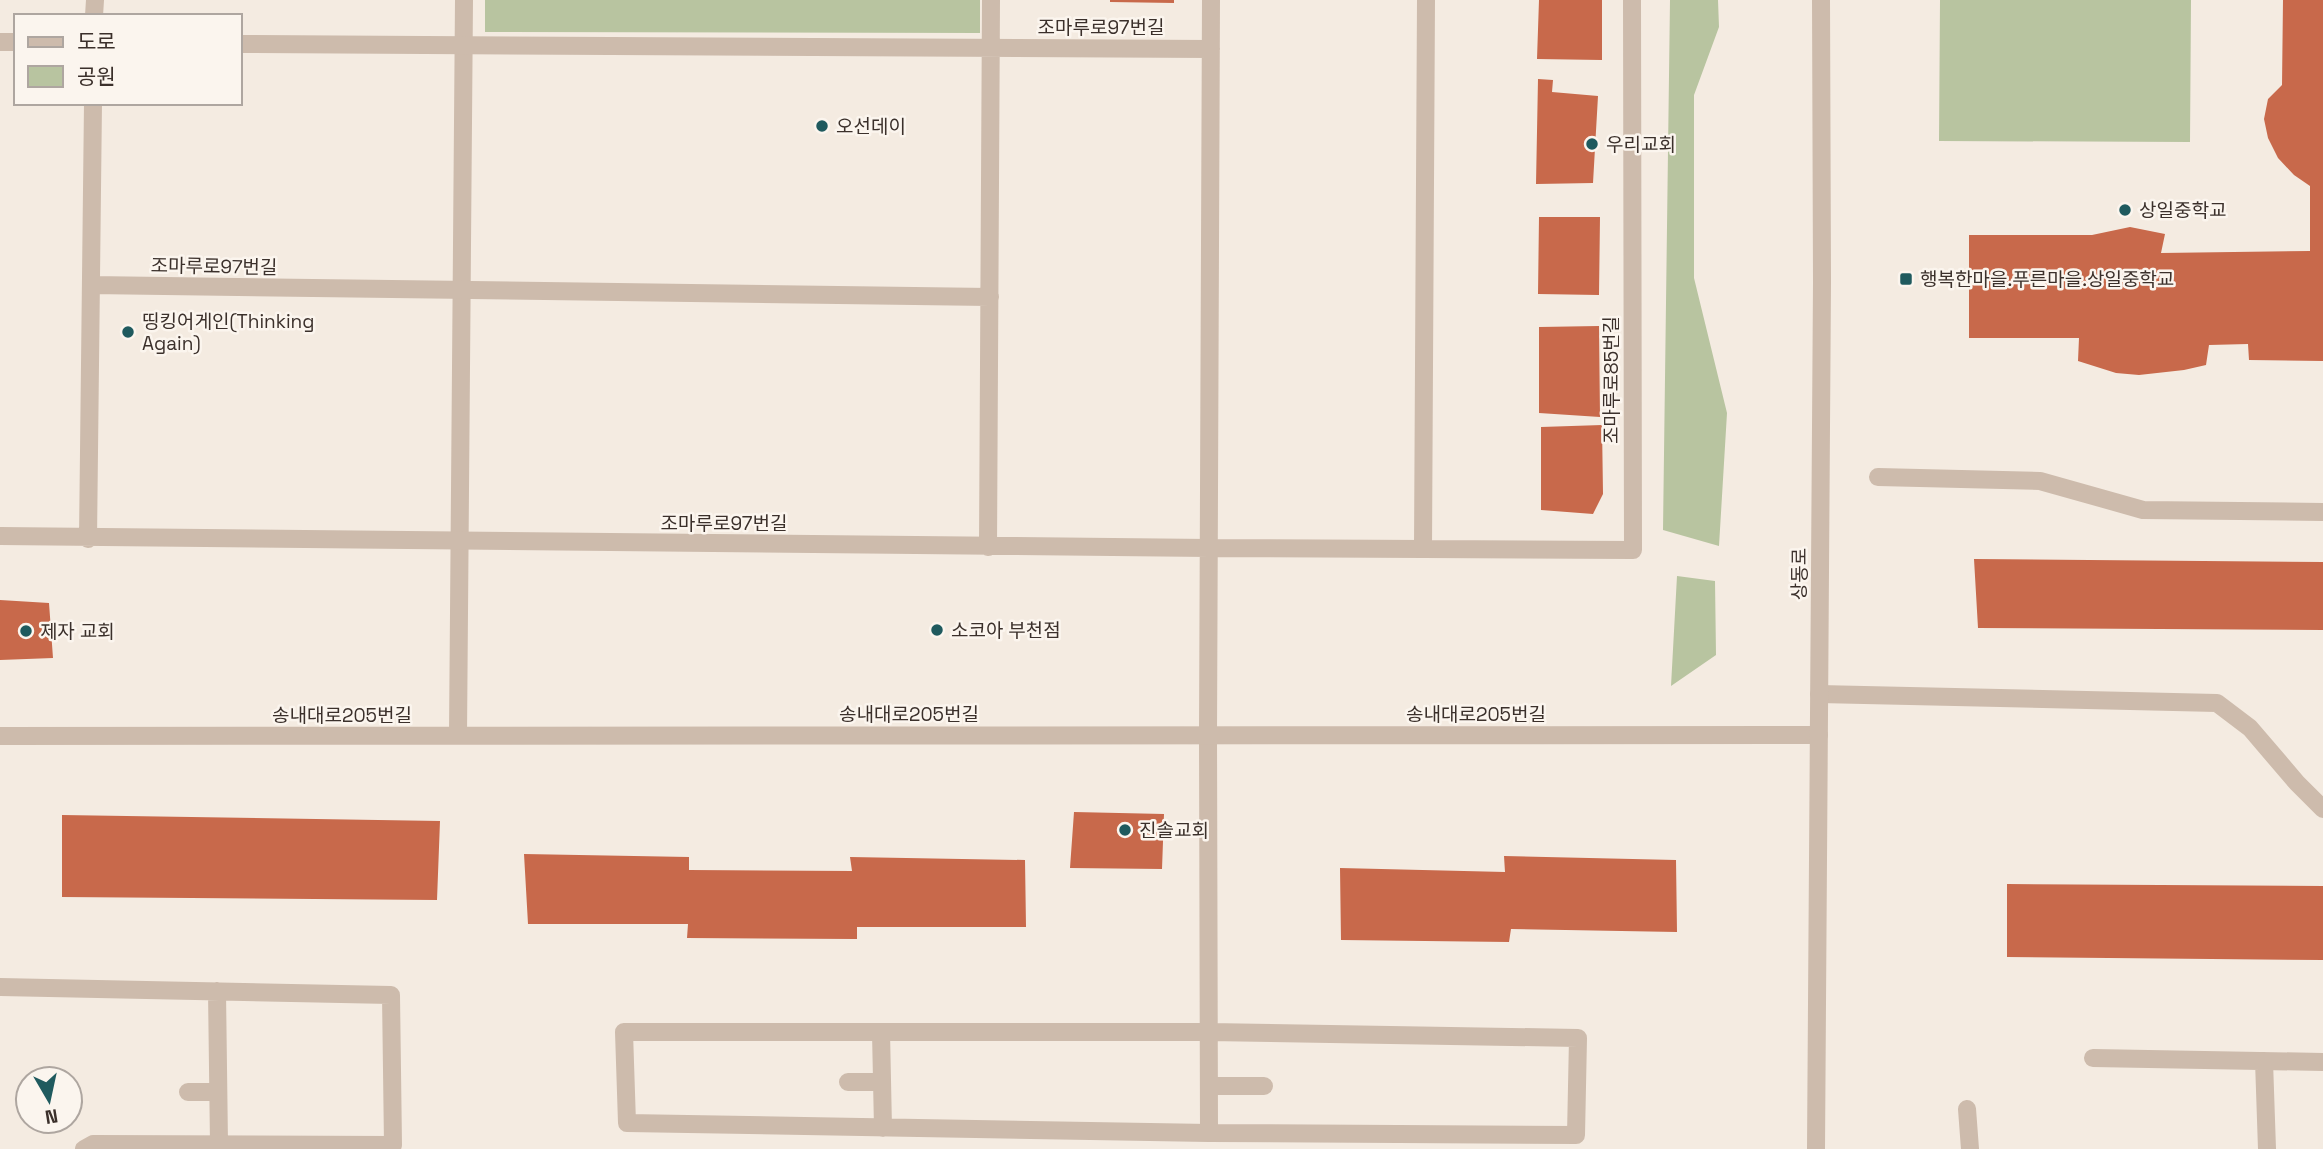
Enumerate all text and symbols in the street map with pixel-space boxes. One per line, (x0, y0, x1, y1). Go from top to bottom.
legend (14, 14, 242, 105)
street label: 조마루로97번길 (1038, 15, 1164, 40)
text: 도로 (77, 28, 116, 55)
text: 공원 (77, 63, 116, 90)
place label: 오선데이 (836, 114, 906, 139)
marker: 오선데이 (814, 118, 830, 134)
place label: 우리교회 (1606, 132, 1676, 157)
marker: 우리교회 (1584, 136, 1600, 152)
place label: 상일중학교 (2139, 198, 2226, 223)
marker: 상일중학교 (2117, 202, 2133, 218)
street label: 조마루로97번길 (150, 253, 278, 280)
place label: 행복한마을.푸른마을.상일중학교 (1920, 267, 2174, 292)
marker: 행복한마을.푸른마을.상일중학교 (1898, 271, 1914, 287)
place label: 띵킹어게인(Thinking Again) (142, 309, 314, 356)
street label: 조마루로85번길 (1599, 316, 1624, 444)
marker: 띵킹어게인(Thinking Again) (120, 324, 136, 340)
street label: 조마루로97번길 (661, 511, 787, 536)
street label: 상동로 (1787, 548, 1812, 600)
place label: 소코아 부천점 (951, 618, 1061, 643)
place label: 제자 교회 (40, 619, 115, 644)
marker: 소코아 부천점 (929, 622, 945, 638)
marker: 제자 교회 (18, 623, 34, 639)
street label: 송내대로205번길 (839, 702, 979, 727)
street label: 송내대로205번길 (1406, 702, 1546, 727)
street label: 송내대로205번길 (272, 703, 412, 728)
place label: 진솔교회 (1139, 818, 1209, 843)
marker: 진솔교회 (1117, 822, 1133, 838)
north arrow (14, 1065, 84, 1135)
text: N (43, 1103, 60, 1130)

